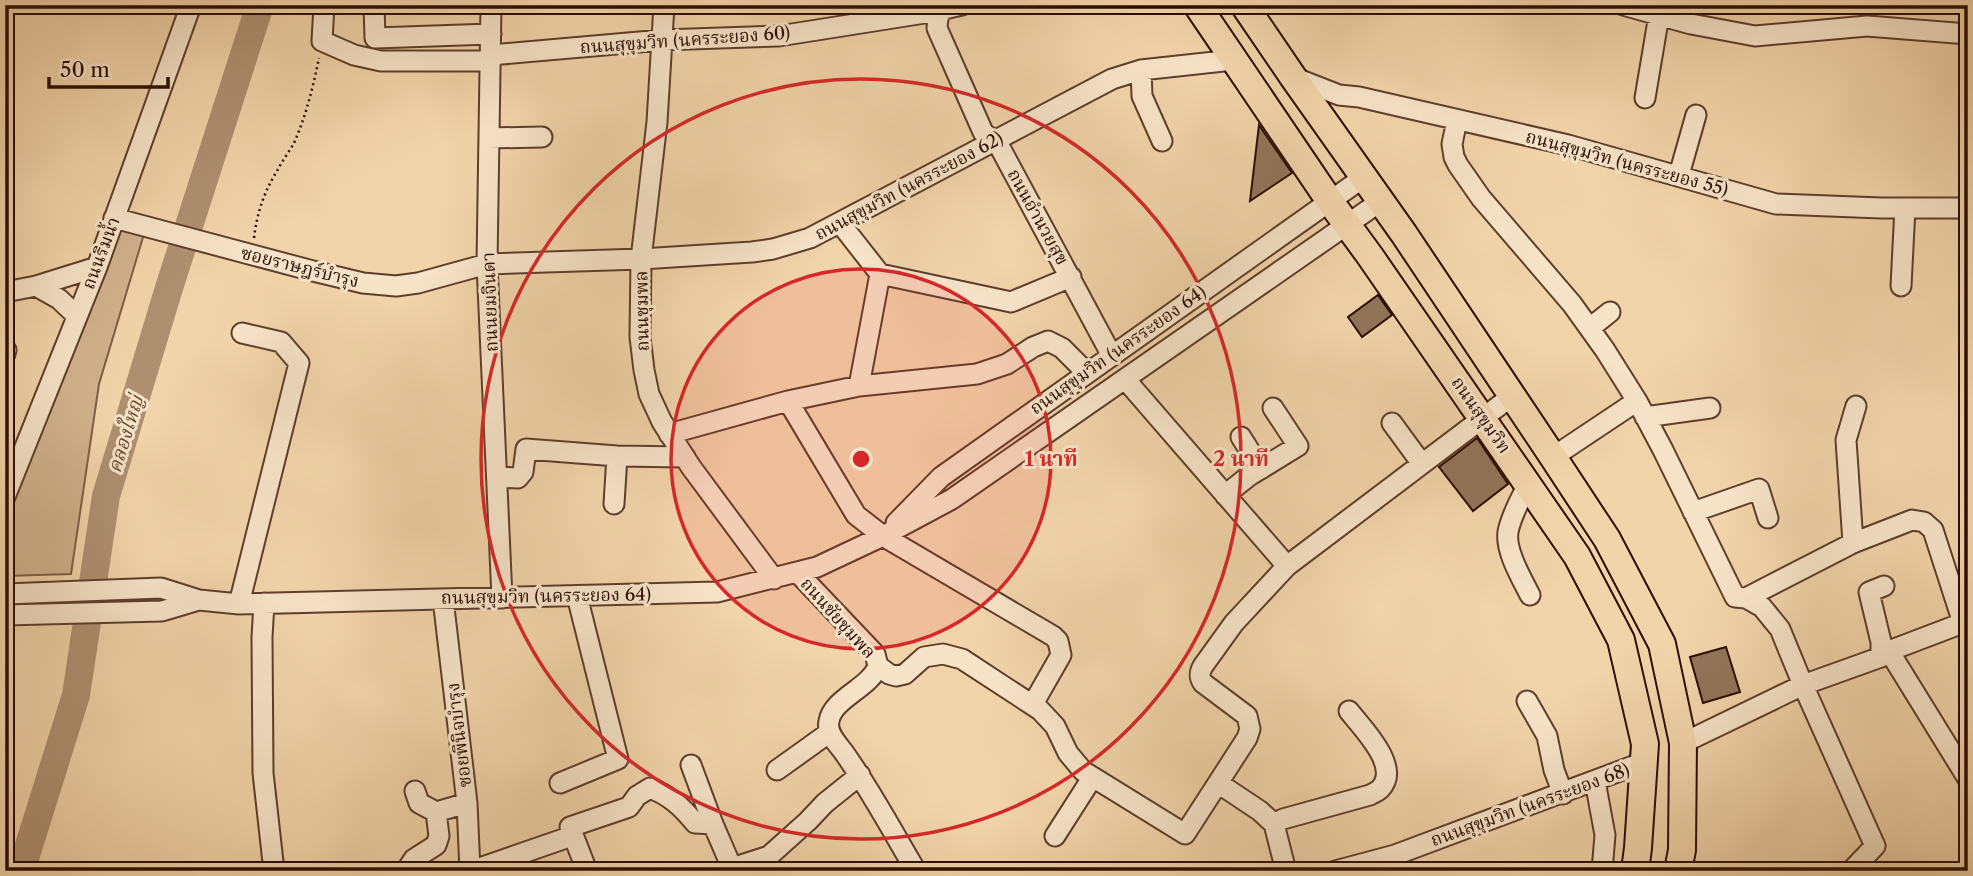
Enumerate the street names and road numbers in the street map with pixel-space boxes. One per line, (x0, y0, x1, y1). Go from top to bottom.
street label: ถนนสุขุมวิท (นครระยอง 60) (579, 22, 791, 59)
street label: ถนนสุขุมวิท (นครระยอง 55) (1523, 125, 1731, 202)
street label: ถนนสุขุมวิท (นครระยอง 62) (811, 127, 1007, 246)
street label: ถนนอำนวยสุข (1002, 165, 1073, 269)
street label: ถนนริมน้ำ (74, 213, 125, 292)
street label: ซอยราษฎร์บำรุง (238, 242, 361, 293)
street label: ถนนยมจินดา (477, 252, 503, 352)
street label: ถนนชุมพล (630, 270, 655, 352)
street label: ถนนสุขุมวิท (นครระยอง 64) (1026, 281, 1211, 420)
street label: ถนนสุขุมวิท (1446, 372, 1515, 458)
street label: ถนนชัยชุมพล (795, 573, 880, 664)
street label: ถนนสุขุมวิท (นครระยอง 64) (441, 583, 651, 610)
street label: ซอยพินิจบำรุง (442, 681, 477, 789)
street label: ถนนสุขุมวิท (นครระยอง 68) (1427, 759, 1633, 852)

